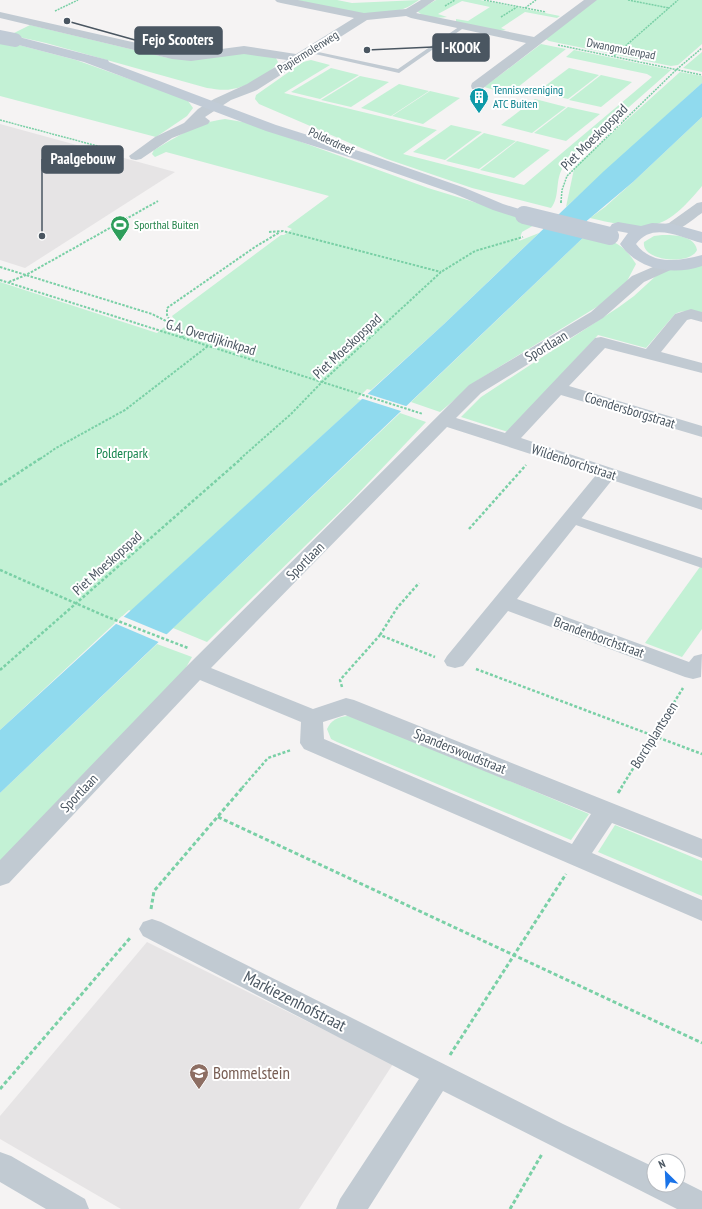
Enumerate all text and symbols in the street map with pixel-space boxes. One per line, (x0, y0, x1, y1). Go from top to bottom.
callout: Fejo Scooters (135, 27, 222, 54)
street label: Papiermolenweg (275, 27, 341, 76)
text: Fejo Scooters (142, 30, 214, 49)
callout: I-KOOK (433, 34, 489, 61)
street label: Dwangmolenpad (585, 34, 657, 63)
text: I-KOOK (441, 38, 481, 57)
place label: Tennisvereniging ATC Buiten (493, 82, 563, 111)
building icon: Tennisvereniging ATC Buiten (468, 86, 490, 114)
street label: Piet Moeskopspad (557, 100, 631, 174)
street label: Polderdreef (306, 124, 357, 158)
callout: Paalgebouw (42, 146, 123, 173)
text: Paalgebouw (51, 149, 116, 168)
sports icon: Sporthal Buiten (109, 214, 131, 242)
place label: Sporthal Buiten (134, 217, 199, 232)
street label: Piet Moeskopspad (309, 310, 385, 382)
street label: G.A. Overdijkinkpad (164, 315, 258, 359)
street label: Sportlaan (521, 326, 571, 366)
street label: Coendersborgstraat (582, 388, 678, 432)
street label: Wildenborchstraat (529, 440, 619, 484)
park label: Polderpark (96, 444, 148, 462)
street label: Piet Moeskopspad (69, 527, 145, 599)
street label: Sportlaan (282, 538, 328, 584)
street label: Brandenborchstraat (551, 612, 647, 662)
street label: Borchplantsoen (626, 698, 682, 772)
street label: Spanderswoudstraat (411, 724, 509, 778)
street label: Sportlaan (56, 770, 102, 816)
street label: Markiezenhofstraat (240, 966, 350, 1036)
school or university icon: Bommelstein (188, 1062, 210, 1090)
place label: Bommelstein (213, 1062, 290, 1084)
north arrow (646, 1153, 686, 1193)
text: N (656, 1156, 668, 1171)

